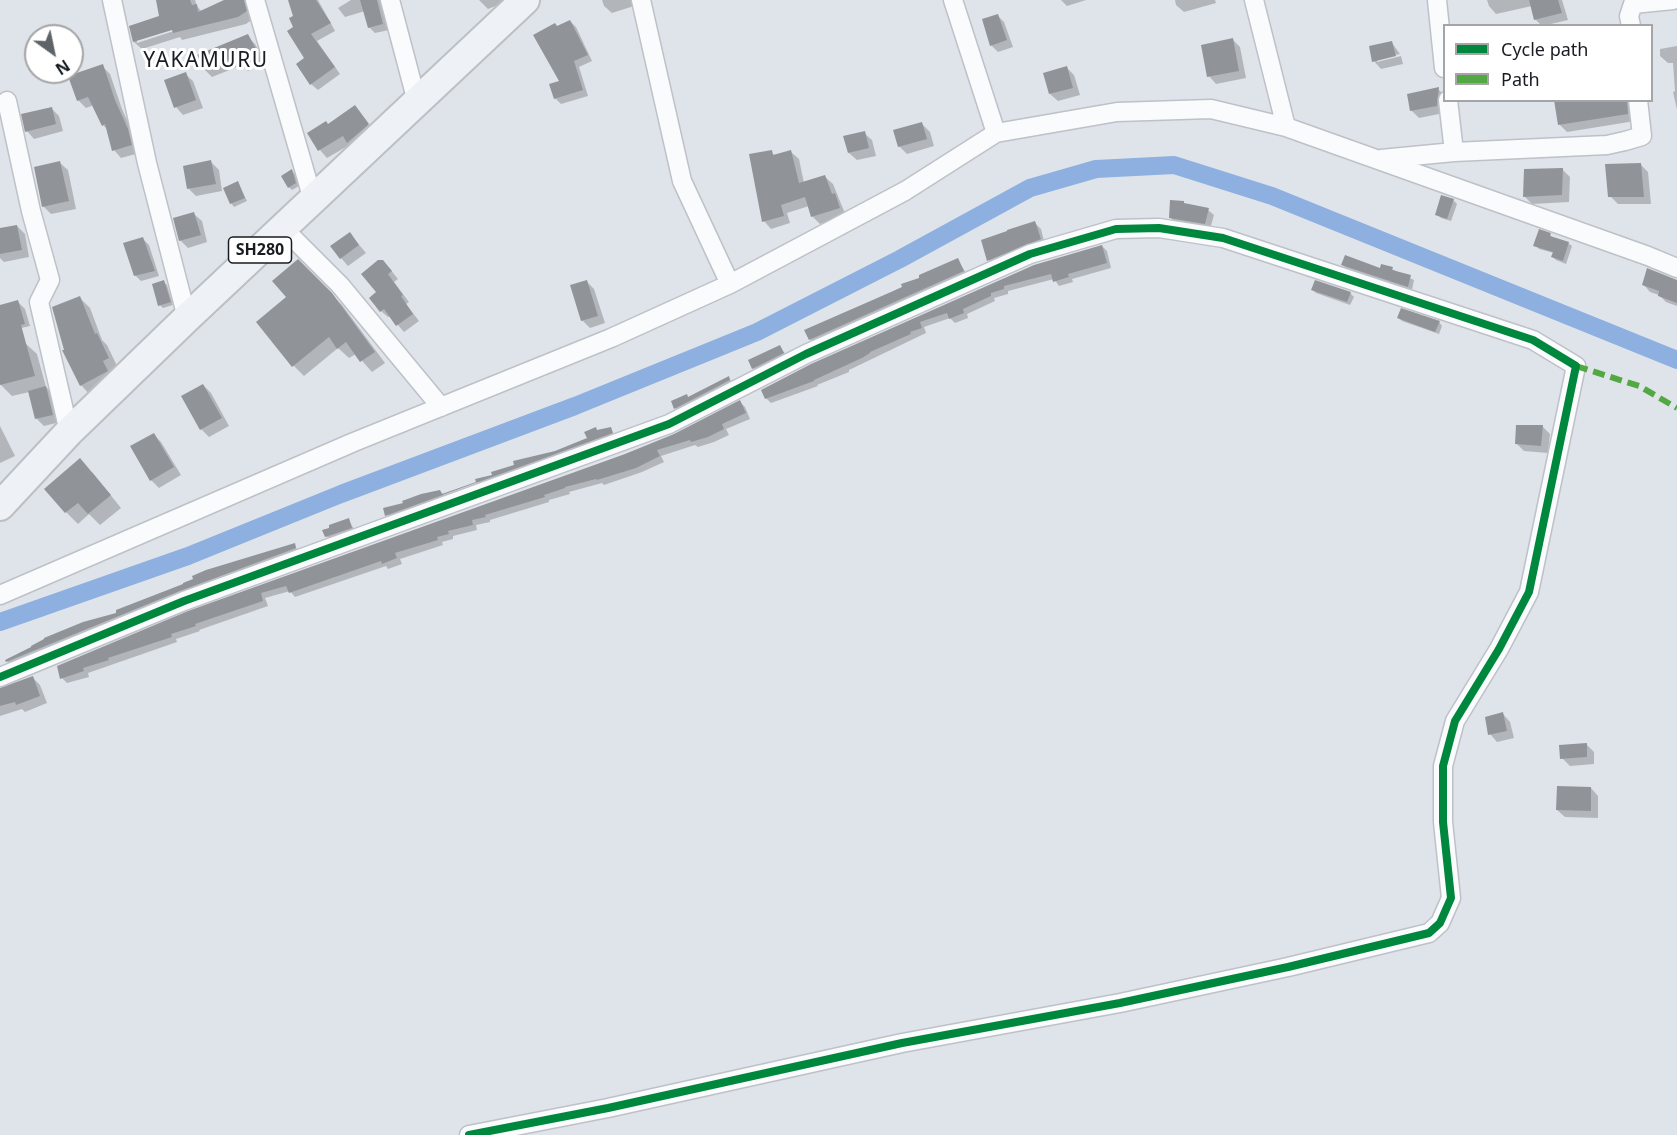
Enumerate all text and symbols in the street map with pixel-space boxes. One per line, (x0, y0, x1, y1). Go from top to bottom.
north arrow (24, 24, 84, 84)
legend (1443, 24, 1653, 102)
text: Cycle path (1501, 37, 1588, 61)
district label: YAKAMURU (143, 48, 269, 74)
text: N (51, 55, 74, 80)
text: Path (1501, 67, 1540, 91)
road number: SH280 (228, 237, 292, 263)

